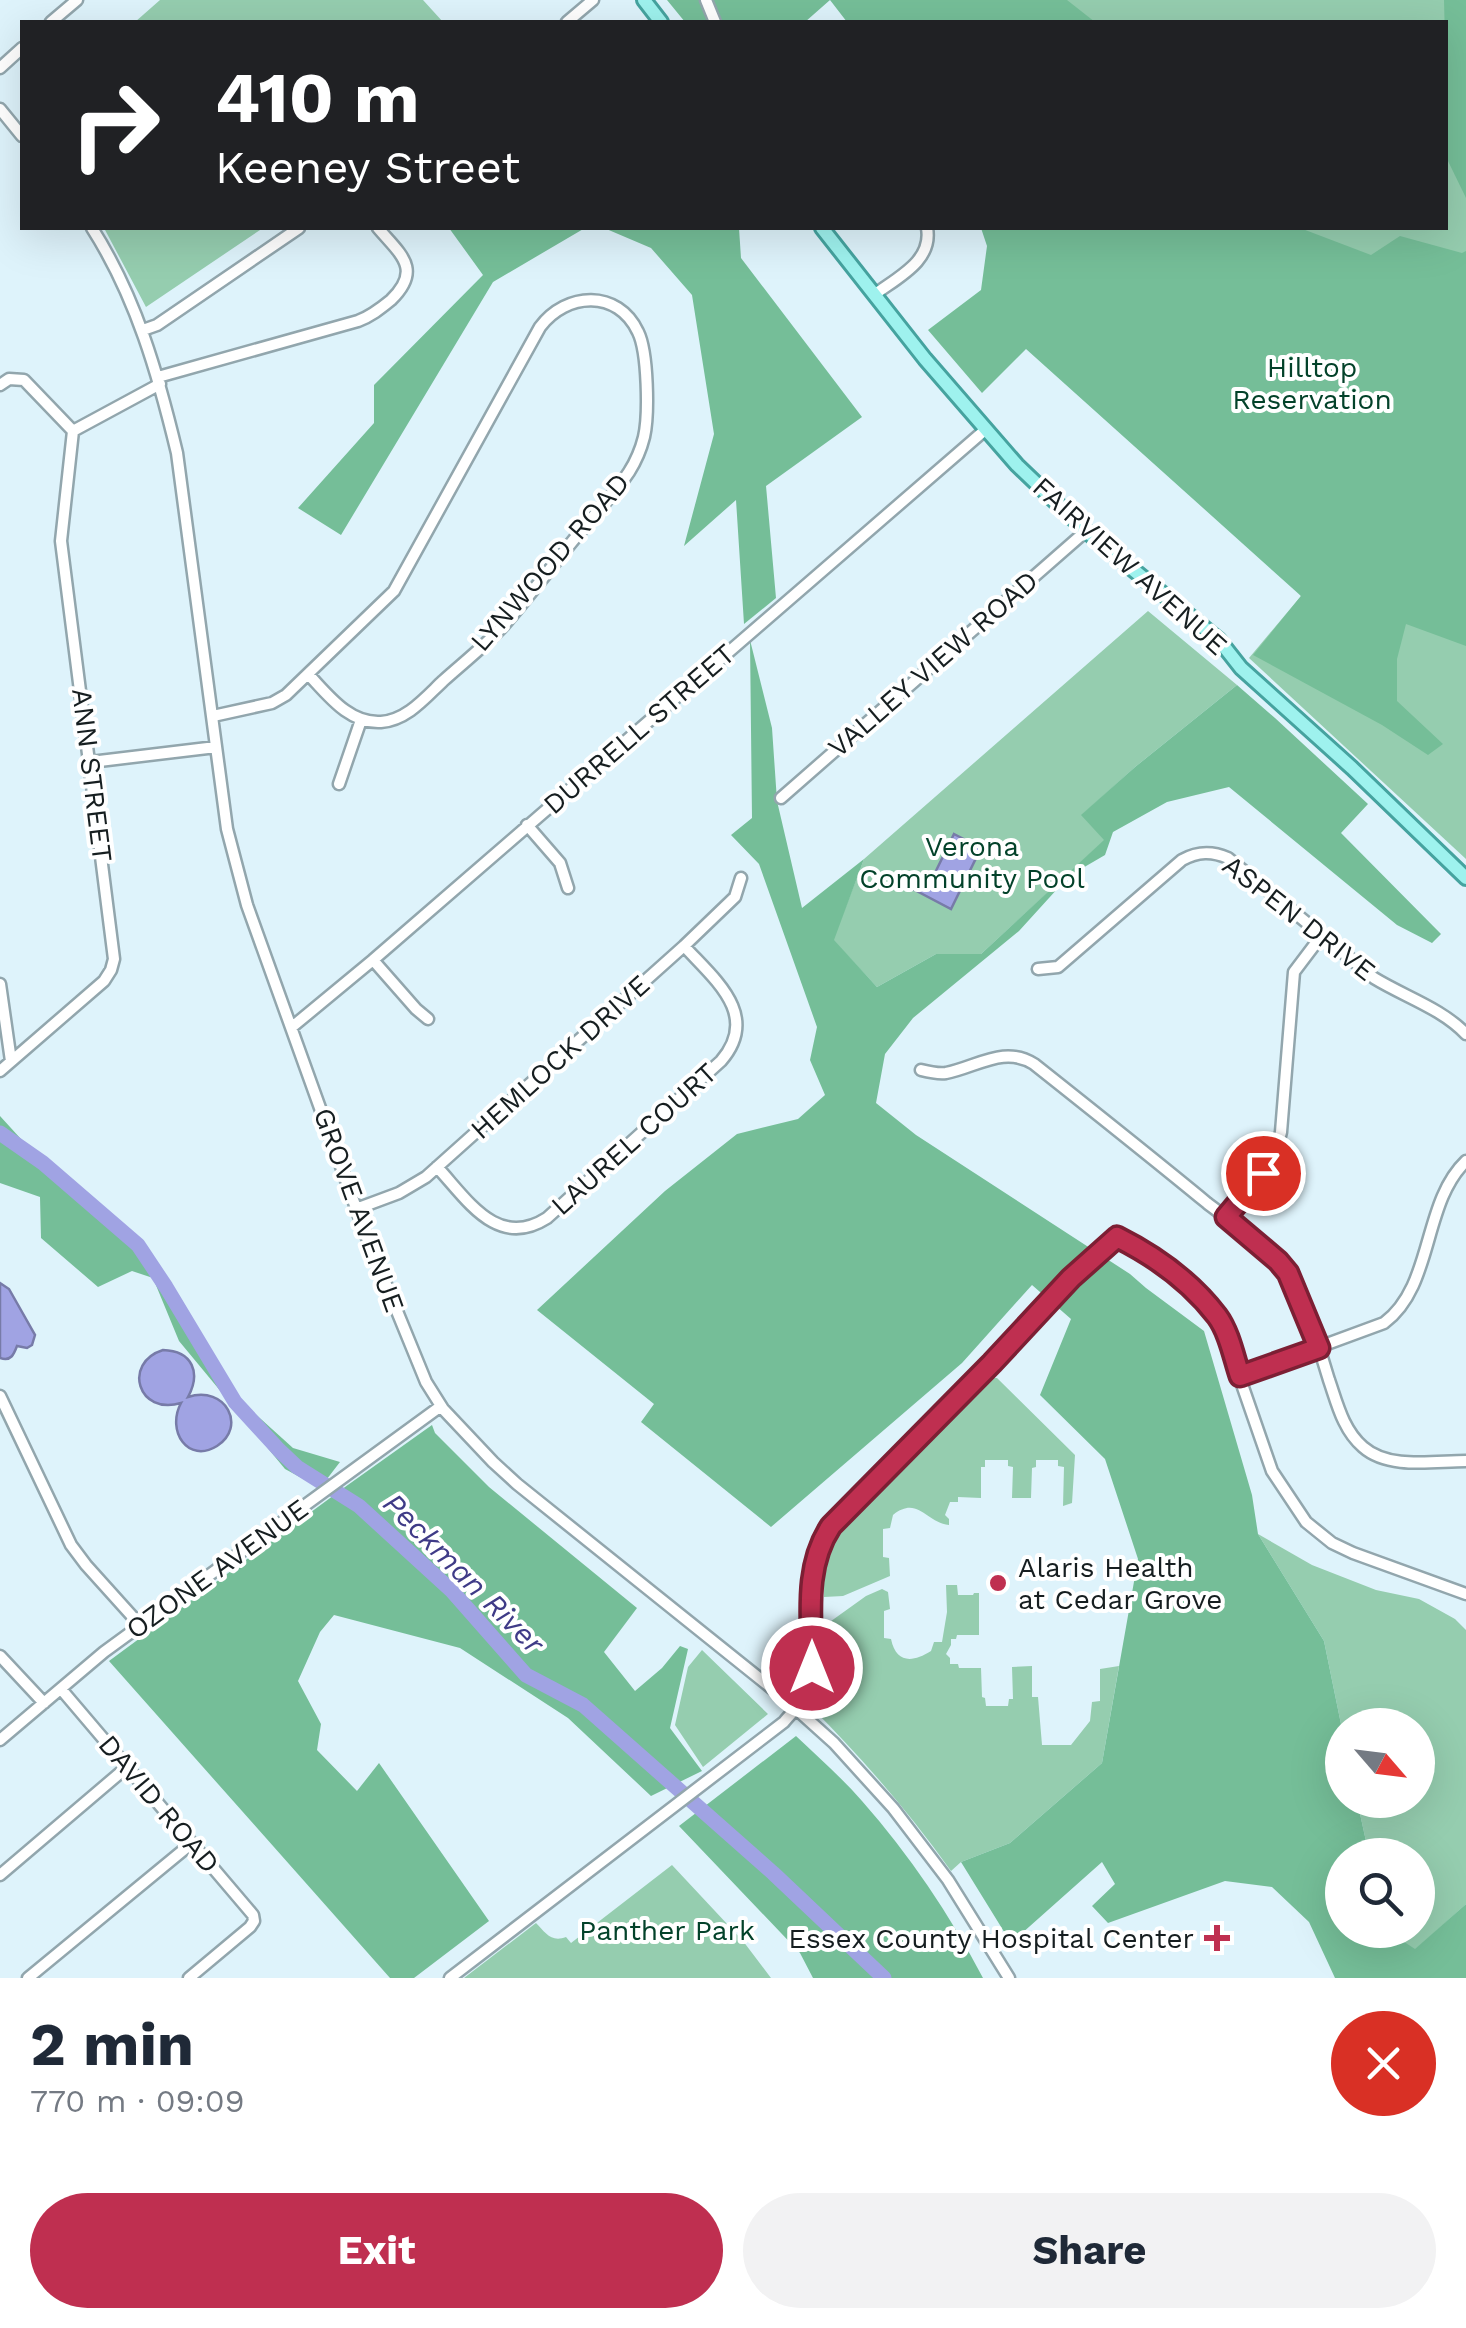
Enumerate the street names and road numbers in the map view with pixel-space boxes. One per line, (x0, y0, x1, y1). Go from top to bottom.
street label: LYNWOOD ROAD (464, 466, 636, 658)
street label: FAIRVIEW AVENUE (1026, 470, 1234, 662)
street label: VALLEY VIEW ROAD (821, 564, 1045, 764)
street label: DURRELL STREET (537, 637, 741, 821)
street label: ANN STREET (65, 686, 119, 864)
street label: ASPEN DRIVE (1216, 848, 1382, 988)
street label: HEMLOCK DRIVE (464, 968, 656, 1146)
street label: LAUREL COURT (544, 1056, 724, 1222)
street label: GROVE AVENUE (307, 1103, 411, 1317)
street label: OZONE AVENUE (120, 1492, 314, 1646)
street label: DAVID ROAD (92, 1728, 226, 1880)

